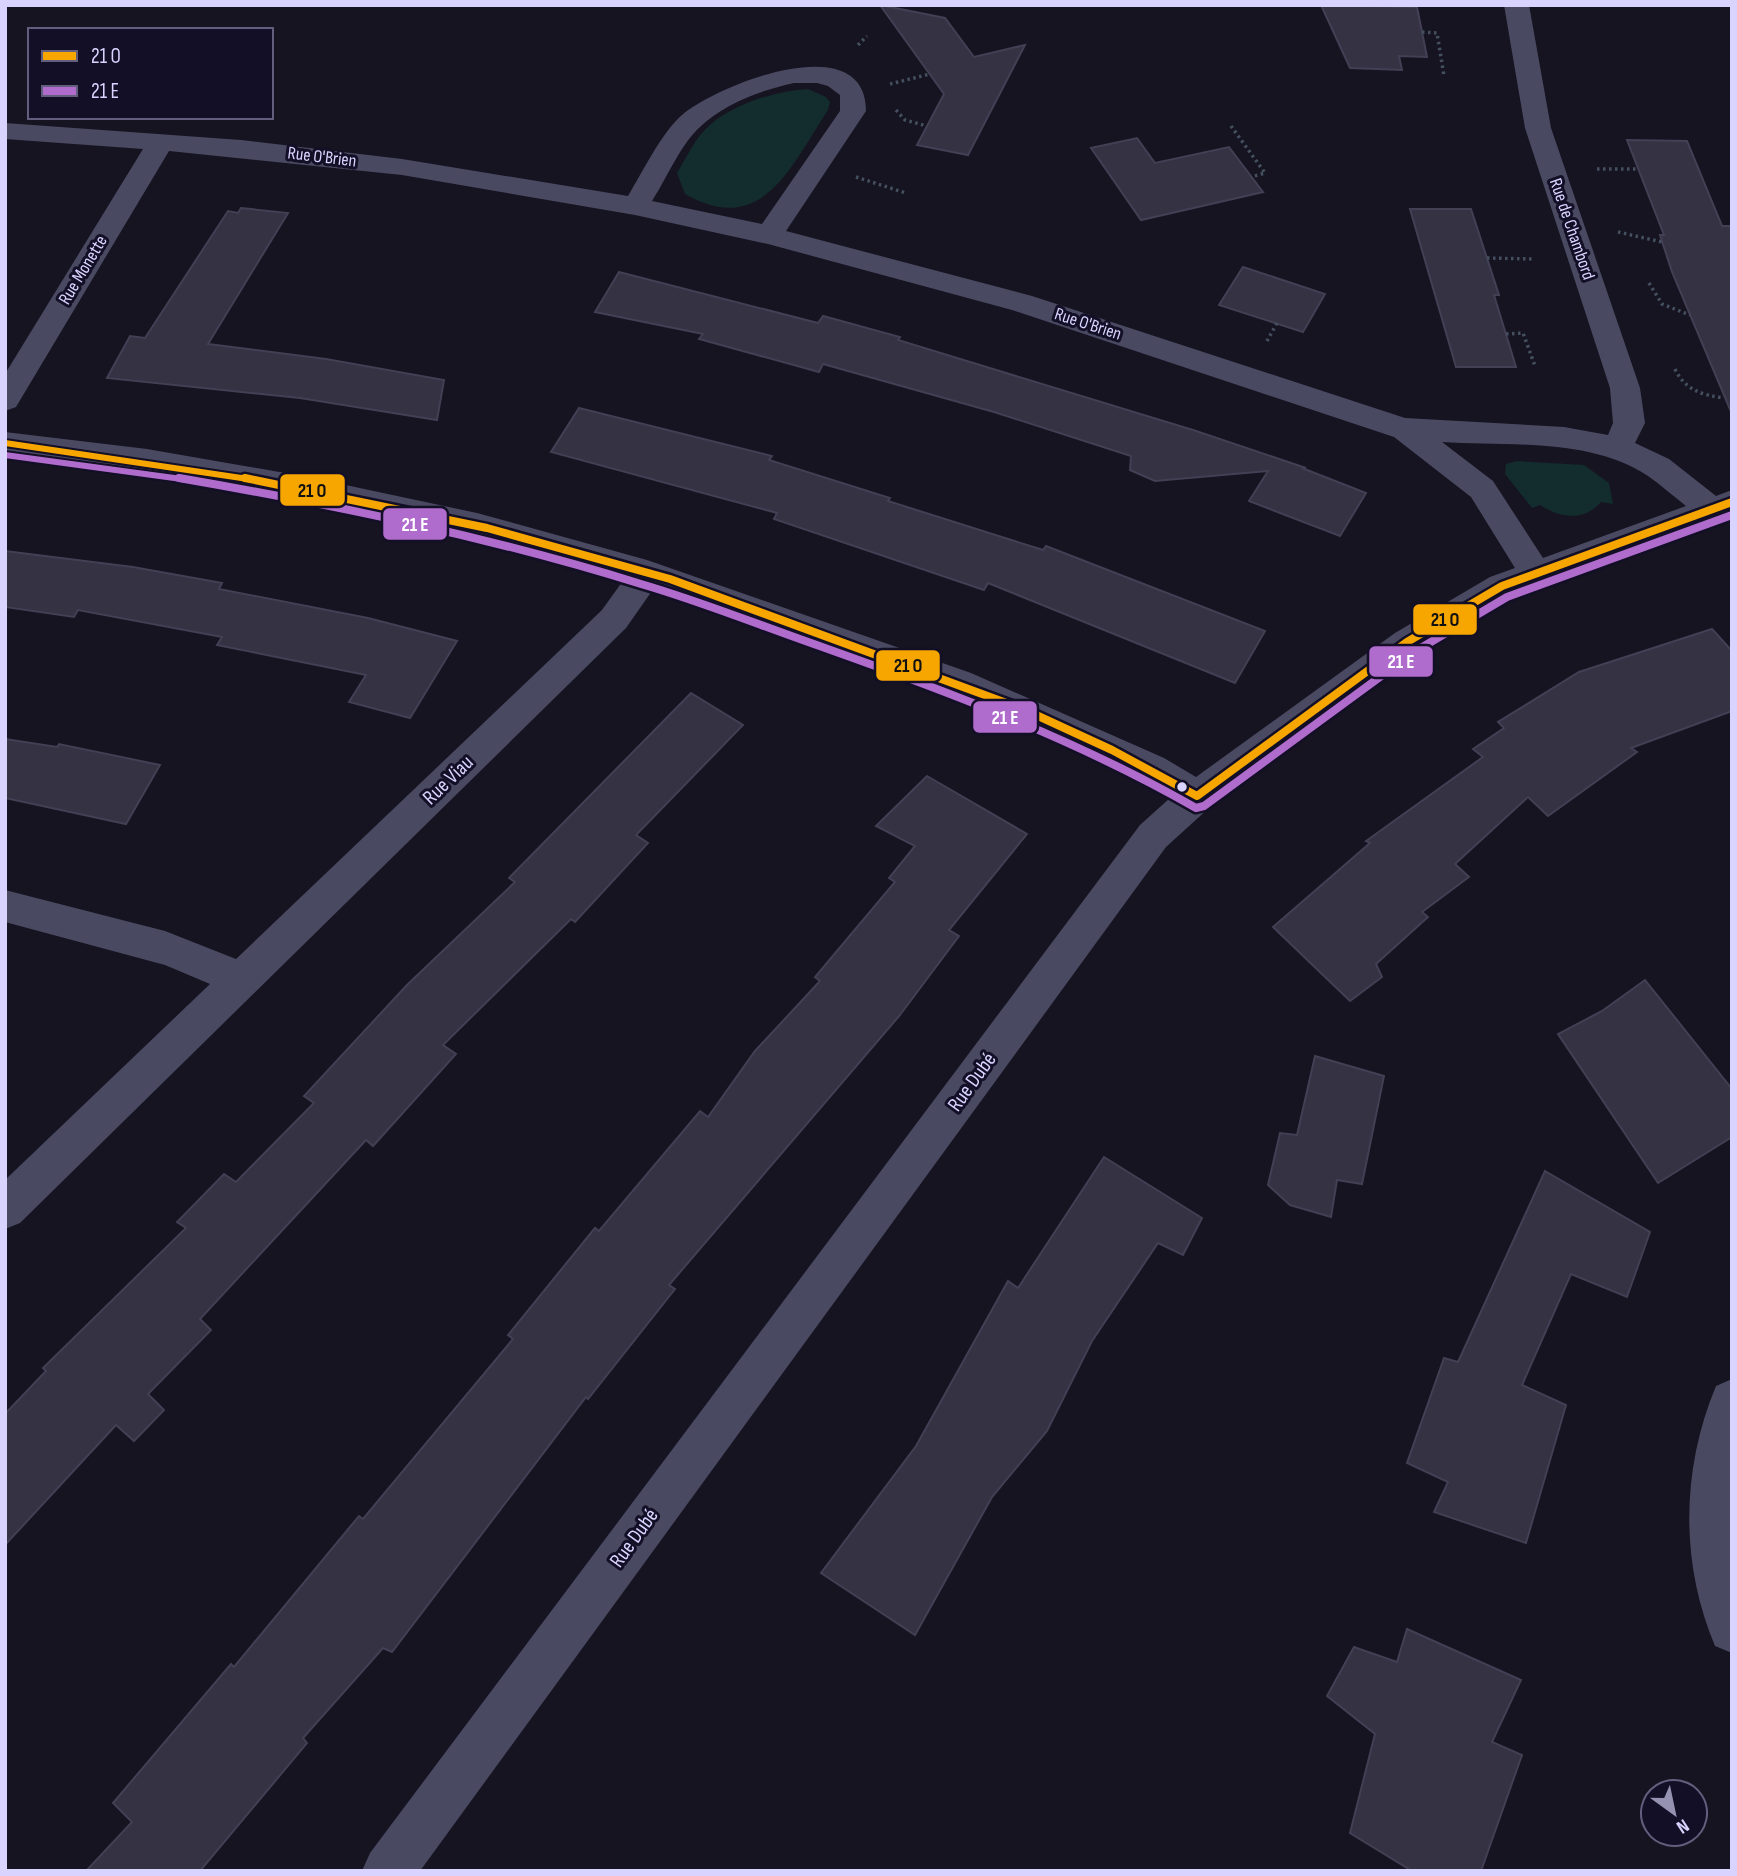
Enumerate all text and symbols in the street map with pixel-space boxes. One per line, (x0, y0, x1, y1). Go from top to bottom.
legend (28, 28, 273, 119)
text: 21 O (91, 44, 121, 69)
text: 21 E (91, 79, 119, 104)
street label: Rue O'Brien (286, 142, 358, 172)
street label: Rue de Chambord (1545, 176, 1599, 282)
street label: Rue Monette (54, 232, 112, 308)
street label: Rue O'Brien (1052, 303, 1124, 345)
line badge: 21 O (279, 473, 346, 507)
text: 21 O (298, 480, 326, 503)
line badge: 21 E (382, 507, 448, 541)
text: 21 E (401, 514, 429, 537)
line badge: 21 O (1412, 603, 1478, 636)
text: 21 O (1431, 609, 1459, 632)
line badge: 21 E (1368, 645, 1434, 678)
line badge: 21 O (875, 649, 941, 682)
text: 21 E (1387, 651, 1415, 674)
text: 21 O (894, 655, 922, 678)
line badge: 21 E (972, 700, 1038, 734)
text: 21 E (991, 707, 1019, 730)
street label: Rue Viau (418, 750, 478, 810)
unlabelled marker (1175, 780, 1189, 794)
street label: Rue Dubé (942, 1048, 1002, 1116)
street label: Rue Dubé (604, 1504, 664, 1572)
north arrow (1639, 1778, 1709, 1848)
text: N (1672, 1814, 1693, 1838)

